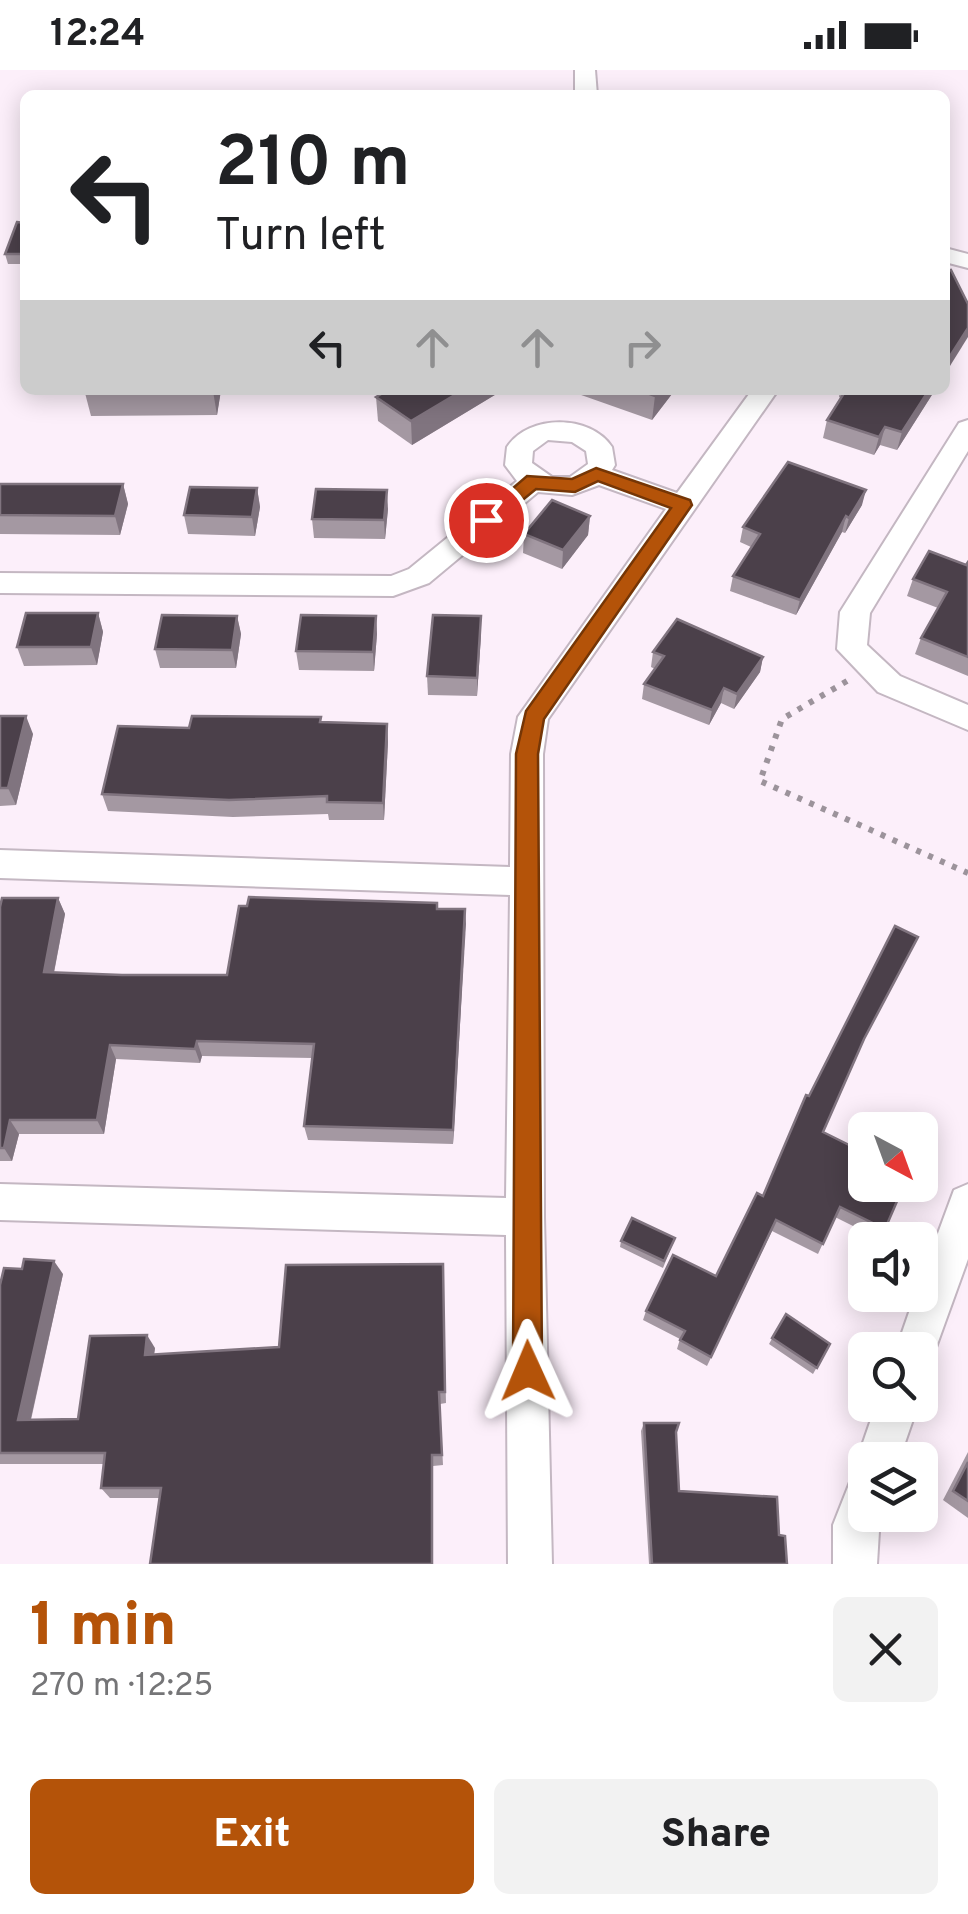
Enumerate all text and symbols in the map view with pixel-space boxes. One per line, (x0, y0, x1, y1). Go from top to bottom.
text: 12:24 (50, 11, 145, 60)
text: 210 m (215, 122, 411, 211)
icon: left (50, 130, 180, 260)
text: Turn left (215, 209, 386, 266)
icon: left (300, 320, 355, 375)
icon: ahead (405, 320, 460, 375)
icon: ahead (510, 320, 565, 375)
icon: right (615, 320, 670, 375)
pin (444, 478, 529, 563)
icon: arrive (459, 493, 514, 548)
north arrow (848, 1112, 938, 1202)
map controls (848, 1112, 938, 1532)
button: sound (848, 1222, 938, 1312)
position arrow (476, 1319, 580, 1423)
button: search (848, 1332, 938, 1422)
button: layers (848, 1442, 938, 1532)
text: 1 min (30, 1591, 177, 1667)
button: close (833, 1597, 938, 1702)
text: 270 m · 12:25 (30, 1667, 213, 1707)
button: Exit (30, 1779, 474, 1894)
button: Share (494, 1779, 938, 1894)

